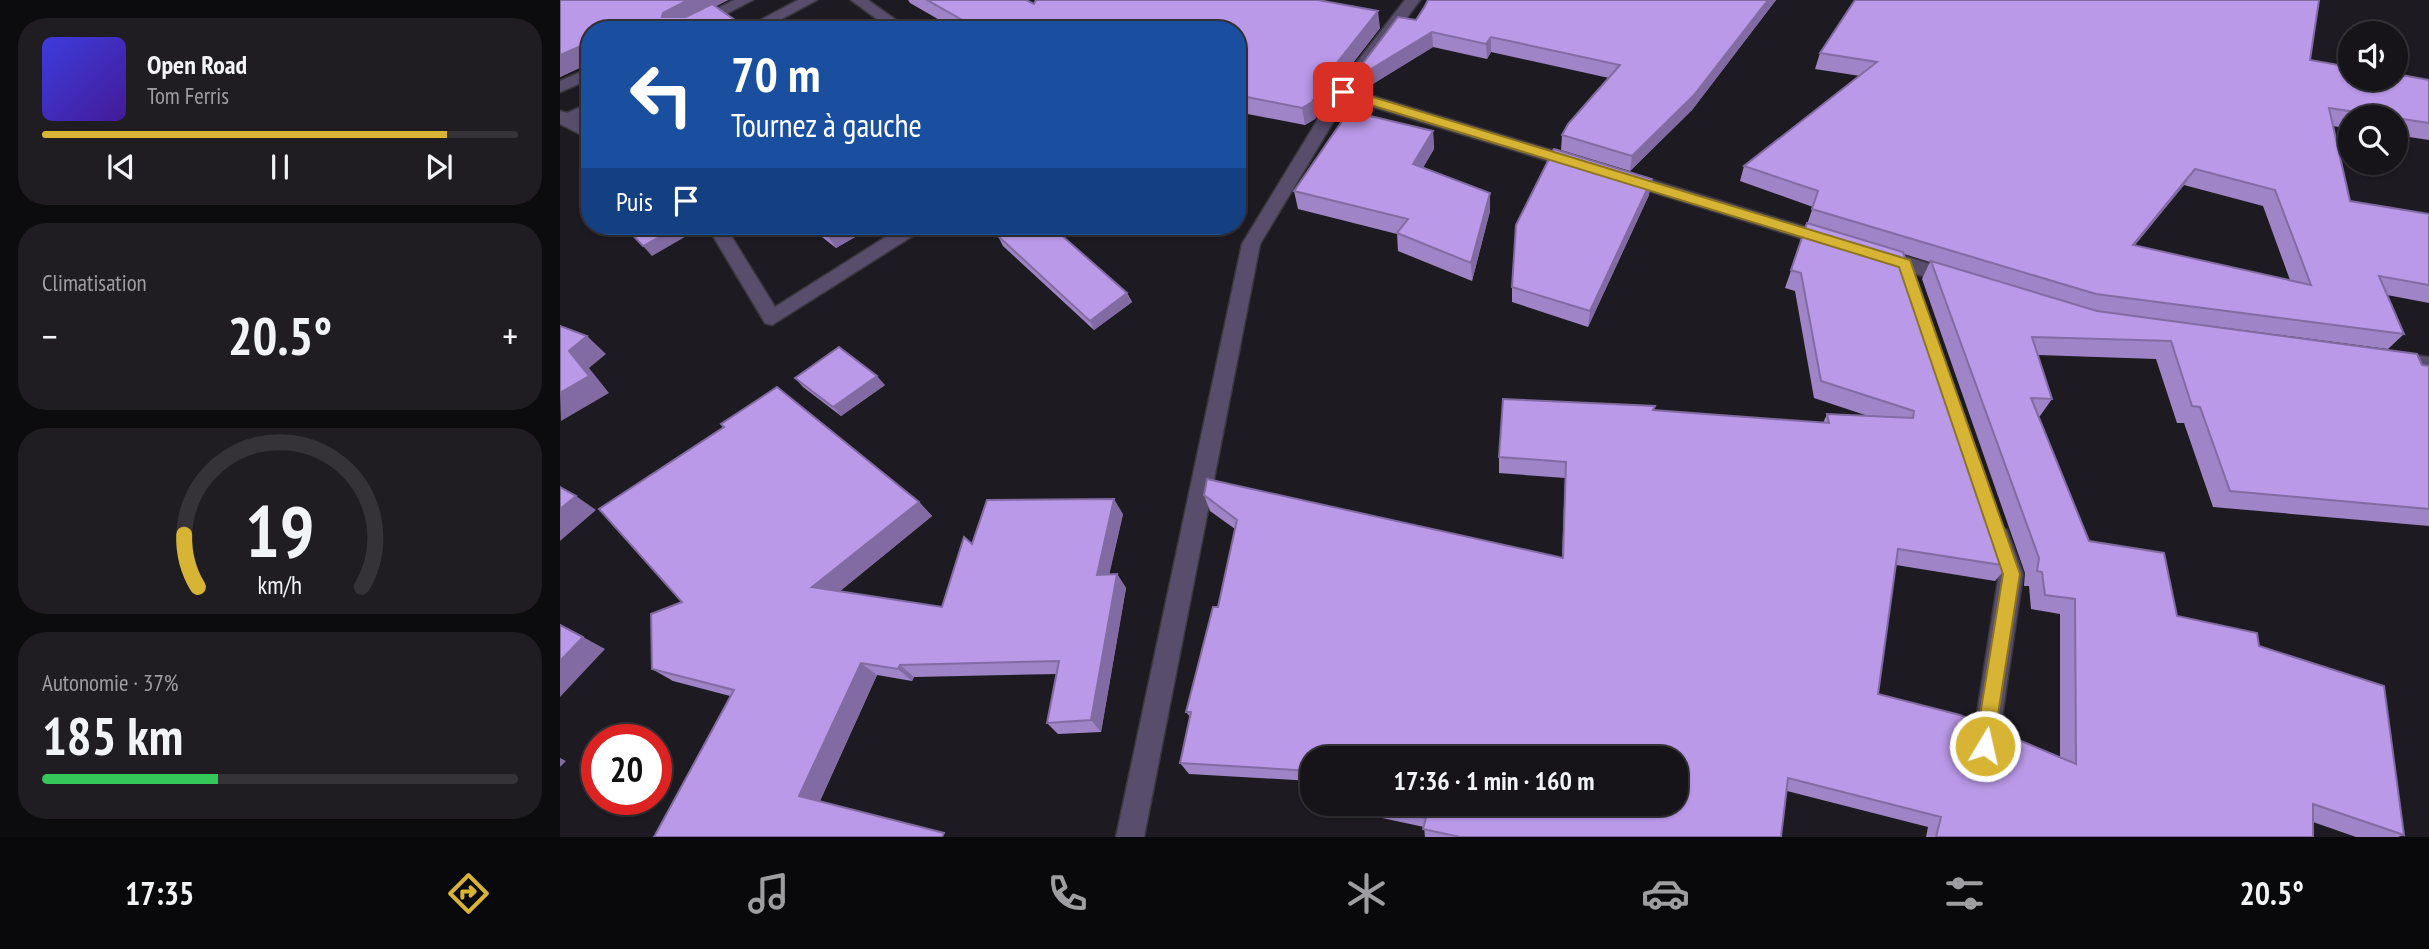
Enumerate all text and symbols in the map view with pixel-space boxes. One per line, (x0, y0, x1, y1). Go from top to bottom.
map controls (2338, 21, 2408, 175)
button: sound (2338, 21, 2408, 91)
text: 70 m (731, 42, 820, 106)
text: Open Road (147, 48, 247, 81)
icon: left (616, 49, 707, 140)
pin (1313, 62, 1373, 122)
icon: arrive (1324, 73, 1362, 111)
text: Tom Ferris (147, 81, 229, 110)
text: Tournez à gauche (731, 104, 922, 146)
button: search (2338, 105, 2408, 175)
icon: previous (102, 148, 140, 186)
icon: pause (261, 148, 299, 186)
icon: next (420, 148, 458, 186)
icon: arrive (667, 182, 705, 220)
text: Puis (616, 185, 653, 218)
text: Climatisation (42, 268, 147, 297)
text: 20.5° (228, 302, 332, 369)
text: − (42, 311, 58, 360)
text: + (502, 311, 518, 360)
text: 19 (245, 483, 315, 577)
text: km/h (258, 569, 302, 601)
text: Autonomie · 37% (42, 668, 178, 697)
text: 185 km (42, 702, 183, 769)
position arrow (1948, 709, 2022, 783)
speed limit sign: 20 (581, 724, 672, 815)
text: 17:36 · 1 min · 160 m (1394, 764, 1594, 797)
icon: directions (444, 869, 493, 918)
icon: music (744, 869, 793, 918)
icon: phone (1043, 869, 1092, 918)
icon: climate (1342, 869, 1391, 918)
icon: car (1641, 869, 1690, 918)
icon: filters (1940, 869, 1989, 918)
text: 17:35 (125, 872, 194, 914)
text: 20.5° (2240, 872, 2304, 914)

